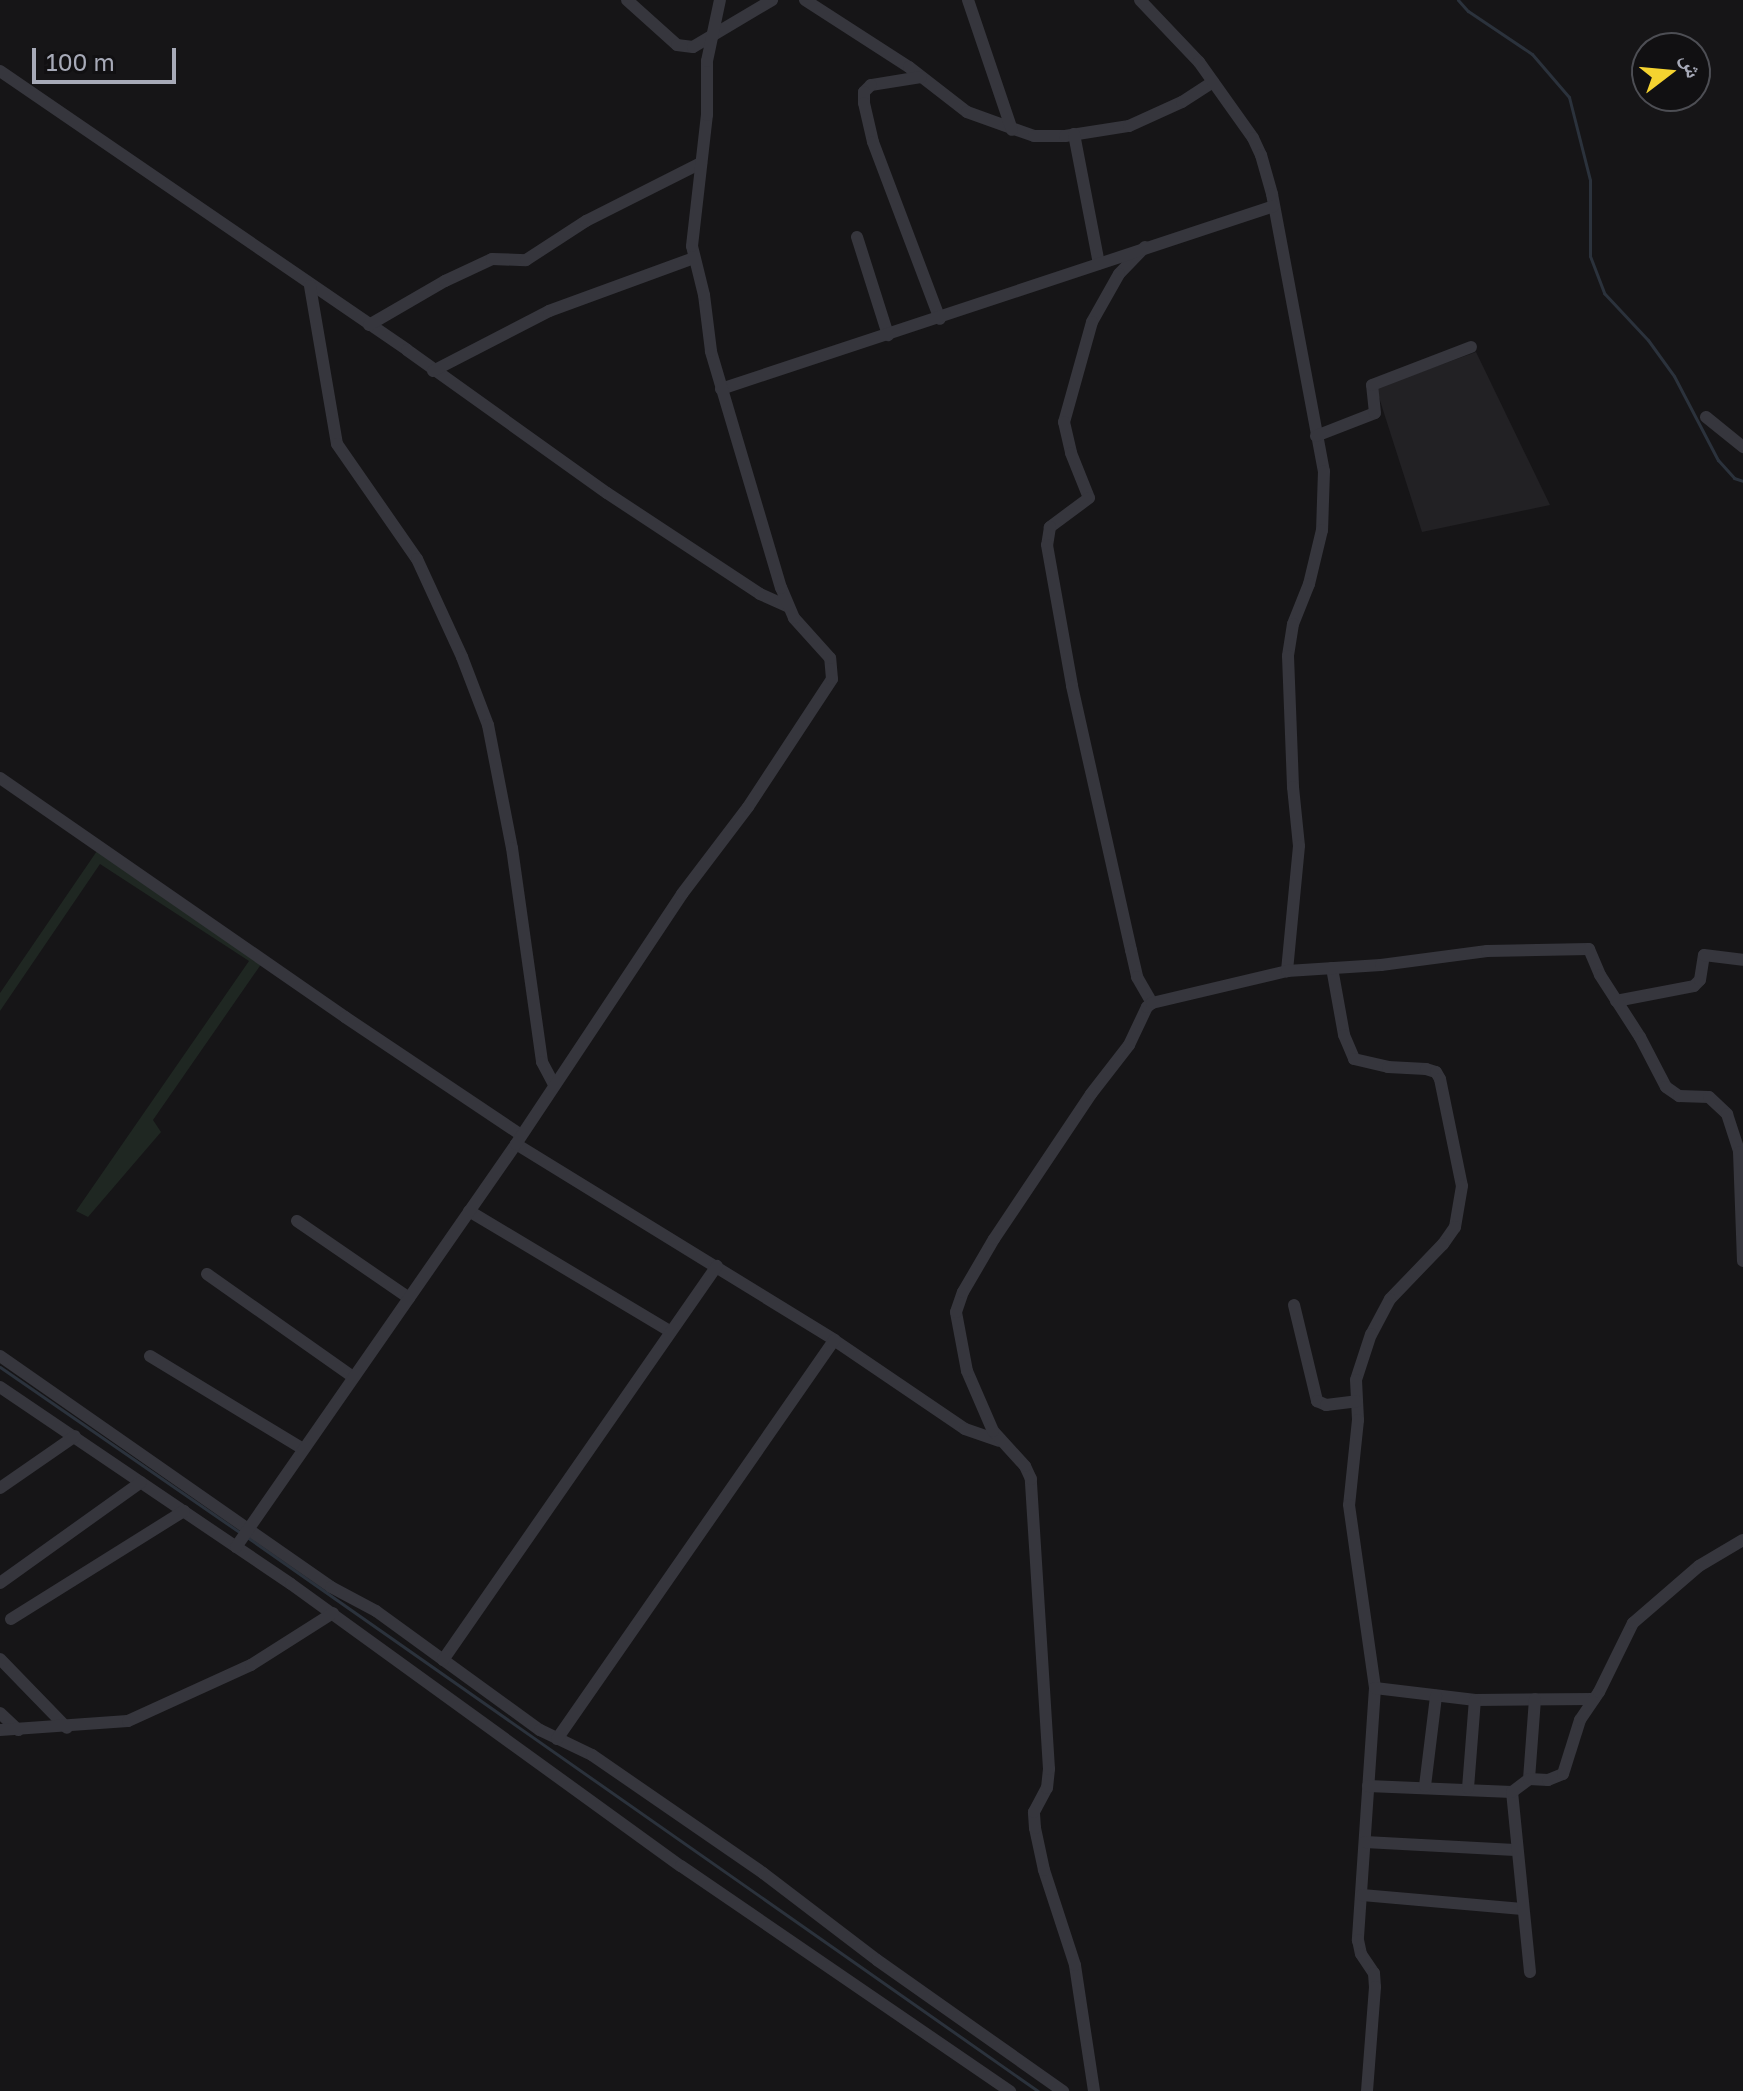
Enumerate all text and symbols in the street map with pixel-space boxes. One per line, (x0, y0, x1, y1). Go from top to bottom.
scale bar (36, 32, 180, 82)
north arrow (1631, 32, 1711, 112)
text: 100 m (46, 47, 115, 76)
text: ش (1676, 51, 1709, 81)

